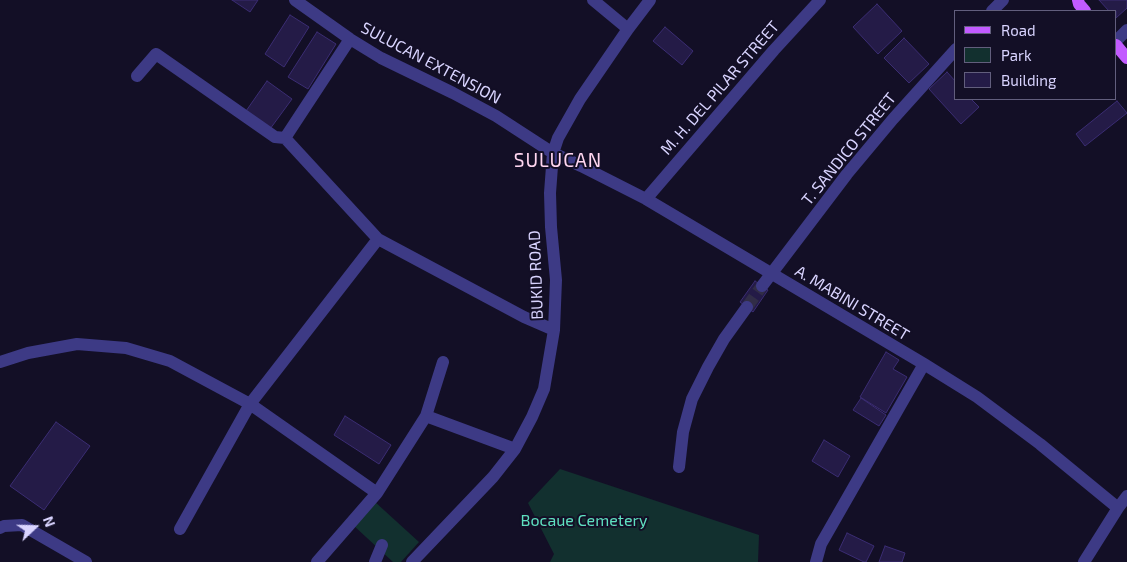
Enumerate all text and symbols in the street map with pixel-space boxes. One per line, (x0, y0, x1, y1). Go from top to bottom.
legend (954, 10, 1117, 100)
street label: M. H. DEL PILAR STREET (657, 17, 783, 159)
street label: SULUCAN EXTENSION (358, 18, 504, 108)
text: Road (1001, 21, 1036, 39)
text: Park (1001, 46, 1032, 64)
text: Building (1001, 71, 1056, 89)
street label: T. SANDICO STREET (798, 89, 900, 209)
district label: SULUCAN (513, 150, 603, 172)
street label: BUKID ROAD (525, 230, 547, 320)
street label: A. MABINI STREET (791, 261, 913, 345)
north arrow (10, 502, 60, 552)
park label: Bocaue Cemetery (521, 511, 647, 531)
text: N (40, 514, 59, 529)

